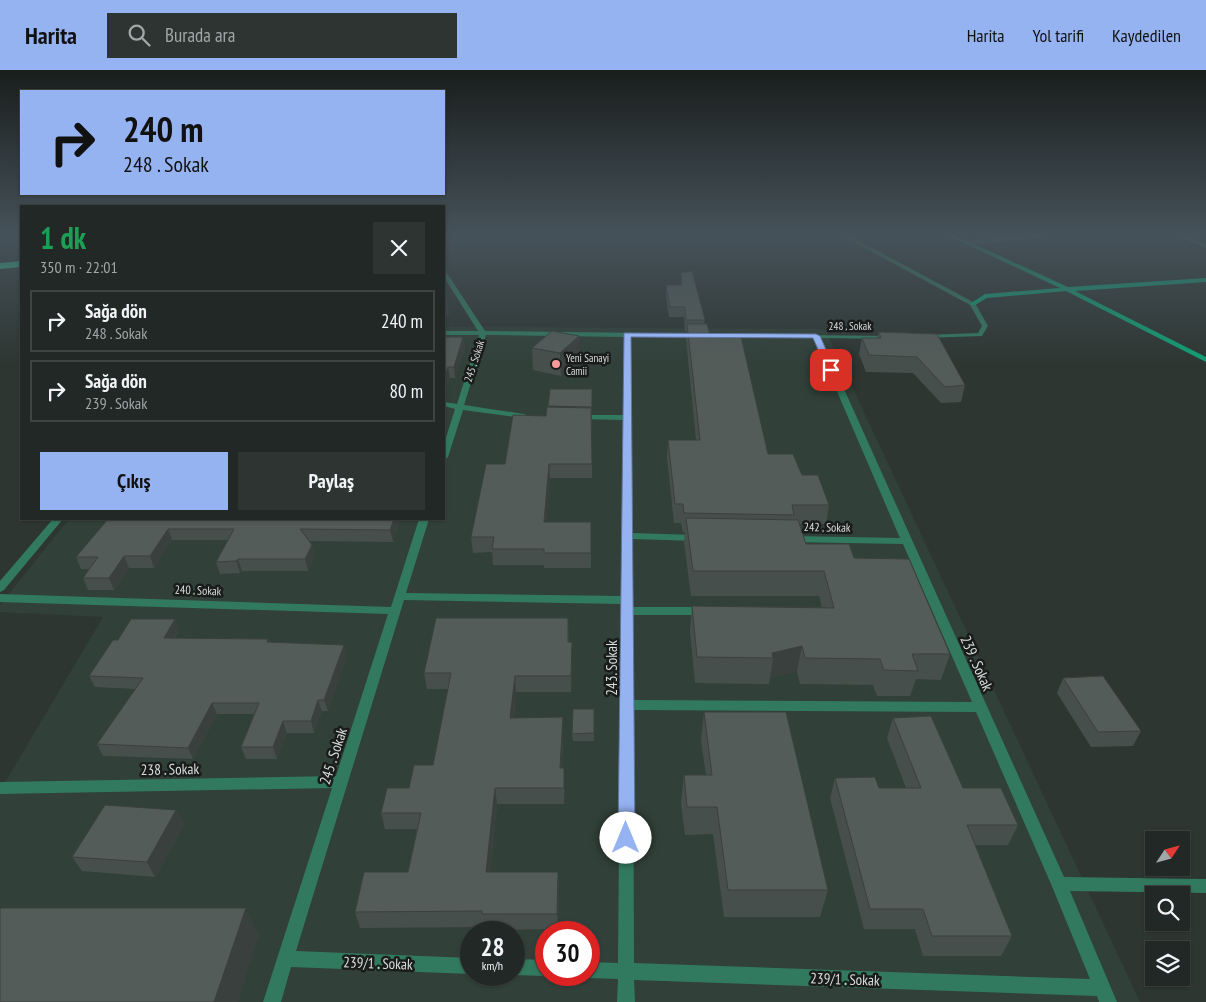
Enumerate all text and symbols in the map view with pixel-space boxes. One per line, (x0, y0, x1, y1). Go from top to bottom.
search box (107, 13, 457, 58)
text: Harita (25, 20, 77, 51)
icon: search (125, 21, 153, 49)
text: Burada ara (165, 23, 235, 47)
text: Harita (967, 24, 1005, 47)
text: Yol tarifi (1033, 24, 1084, 47)
text: Kaydedilen (1112, 24, 1181, 47)
text: 240 m (123, 106, 204, 152)
icon: right (40, 110, 105, 175)
text: 248 . Sokak (123, 150, 209, 178)
text: 1 dk (40, 218, 86, 257)
button: close (373, 222, 425, 274)
text: 350 m · 22:01 (40, 257, 118, 277)
text: Sağa dön (85, 299, 147, 323)
icon: right (42, 307, 70, 335)
text: 240 m (381, 309, 423, 333)
street label: 248 . Sokak (829, 319, 872, 333)
text: 248 . Sokak (85, 323, 147, 343)
street label: 245 . Sokak (461, 338, 488, 384)
pin (810, 349, 852, 391)
place label: Yeni Sanayi Camii (566, 351, 609, 378)
icon: arrive (817, 356, 845, 384)
marker: Yeni Sanayi Camii (550, 358, 562, 370)
text: Sağa dön (85, 369, 147, 393)
icon: right (42, 377, 70, 405)
text: 80 m (390, 379, 423, 403)
text: 239 . Sokak (85, 393, 147, 413)
button: Çıkış (40, 452, 228, 510)
button: Paylaş (238, 452, 425, 510)
street label: 242 . Sokak (803, 519, 851, 535)
street label: 240 . Sokak (174, 582, 222, 598)
street label: 239 . Sokak (956, 632, 998, 694)
street label: 243. Sokak (602, 640, 621, 696)
street label: 245 . Sokak (315, 725, 351, 787)
street label: 238 . Sokak (141, 759, 200, 779)
position arrow (599, 811, 651, 863)
north arrow (1145, 831, 1190, 876)
map controls (1145, 831, 1190, 986)
button: search (1145, 886, 1190, 931)
speed limit sign: 30 (535, 921, 600, 986)
text: 28 (481, 931, 504, 963)
button: layers (1145, 941, 1190, 986)
street label: 239/1 . Sokak (343, 952, 413, 974)
text: km/h (482, 958, 503, 973)
street label: 239/1 . Sokak (810, 968, 880, 990)

